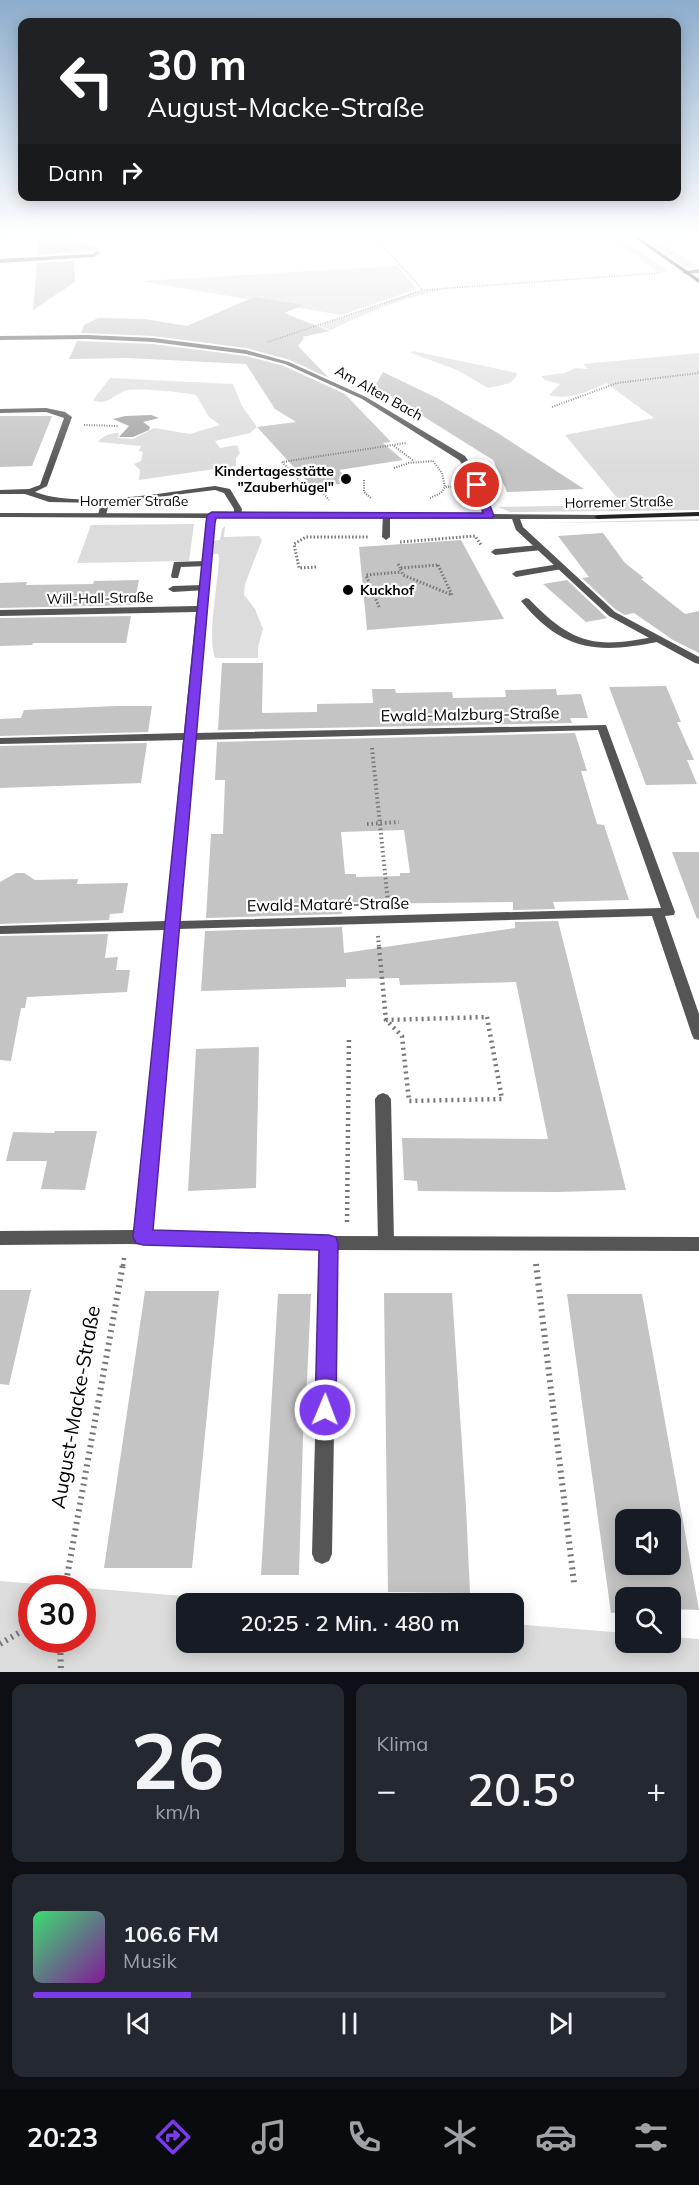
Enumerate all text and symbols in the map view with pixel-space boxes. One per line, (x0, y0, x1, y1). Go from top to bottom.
text: 30 m (147, 38, 247, 91)
icon: left (48, 42, 126, 120)
text: August-Macke-Straße (147, 90, 424, 124)
icon: right (115, 156, 148, 189)
text: Dann (48, 159, 103, 187)
street label: Am Alten Bach (332, 362, 426, 424)
pin (451, 459, 502, 510)
place label: Kindertagesstätte "Zauberhügel" (214, 462, 334, 496)
icon: arrive (460, 468, 493, 501)
marker: Kindertagesstätte "Zauberhügel" (339, 472, 353, 486)
street label: Horremer Straße (80, 492, 188, 510)
street label: Horremer Straße (565, 492, 673, 512)
place label: Kuckhof (360, 581, 415, 599)
marker: Kuckhof (341, 583, 355, 597)
street label: Will-Hall-Straße (47, 588, 153, 608)
street label: Ewald-Malzburg-Straße (380, 702, 560, 726)
street label: Ewald-Mataré-Straße (247, 893, 409, 915)
street label: August-Macke-Straße (45, 1304, 105, 1510)
position arrow (293, 1378, 357, 1442)
map controls (615, 1509, 681, 1653)
button: sound (615, 1509, 681, 1575)
speed limit sign: 30 (18, 1575, 96, 1653)
button: search (615, 1587, 681, 1653)
text: 20:25 · 2 Min. · 480 m (241, 1609, 459, 1637)
text: 26 (131, 1711, 225, 1809)
text: Klima (377, 1731, 428, 1756)
text: 20.5° (467, 1761, 576, 1817)
text: − (377, 1769, 396, 1810)
text: + (646, 1769, 666, 1810)
text: km/h (155, 1799, 200, 1824)
text: 106.6 FM (123, 1920, 219, 1948)
text: Musik (123, 1948, 177, 1973)
icon: previous (122, 2007, 155, 2040)
icon: pause (333, 2007, 366, 2040)
icon: next (544, 2007, 577, 2040)
icon: directions (152, 2116, 194, 2158)
icon: music (248, 2116, 290, 2158)
icon: phone (343, 2116, 385, 2158)
icon: climate (439, 2116, 481, 2158)
icon: car (535, 2116, 577, 2158)
icon: filters (630, 2116, 672, 2158)
text: 20:23 (27, 2120, 98, 2154)

